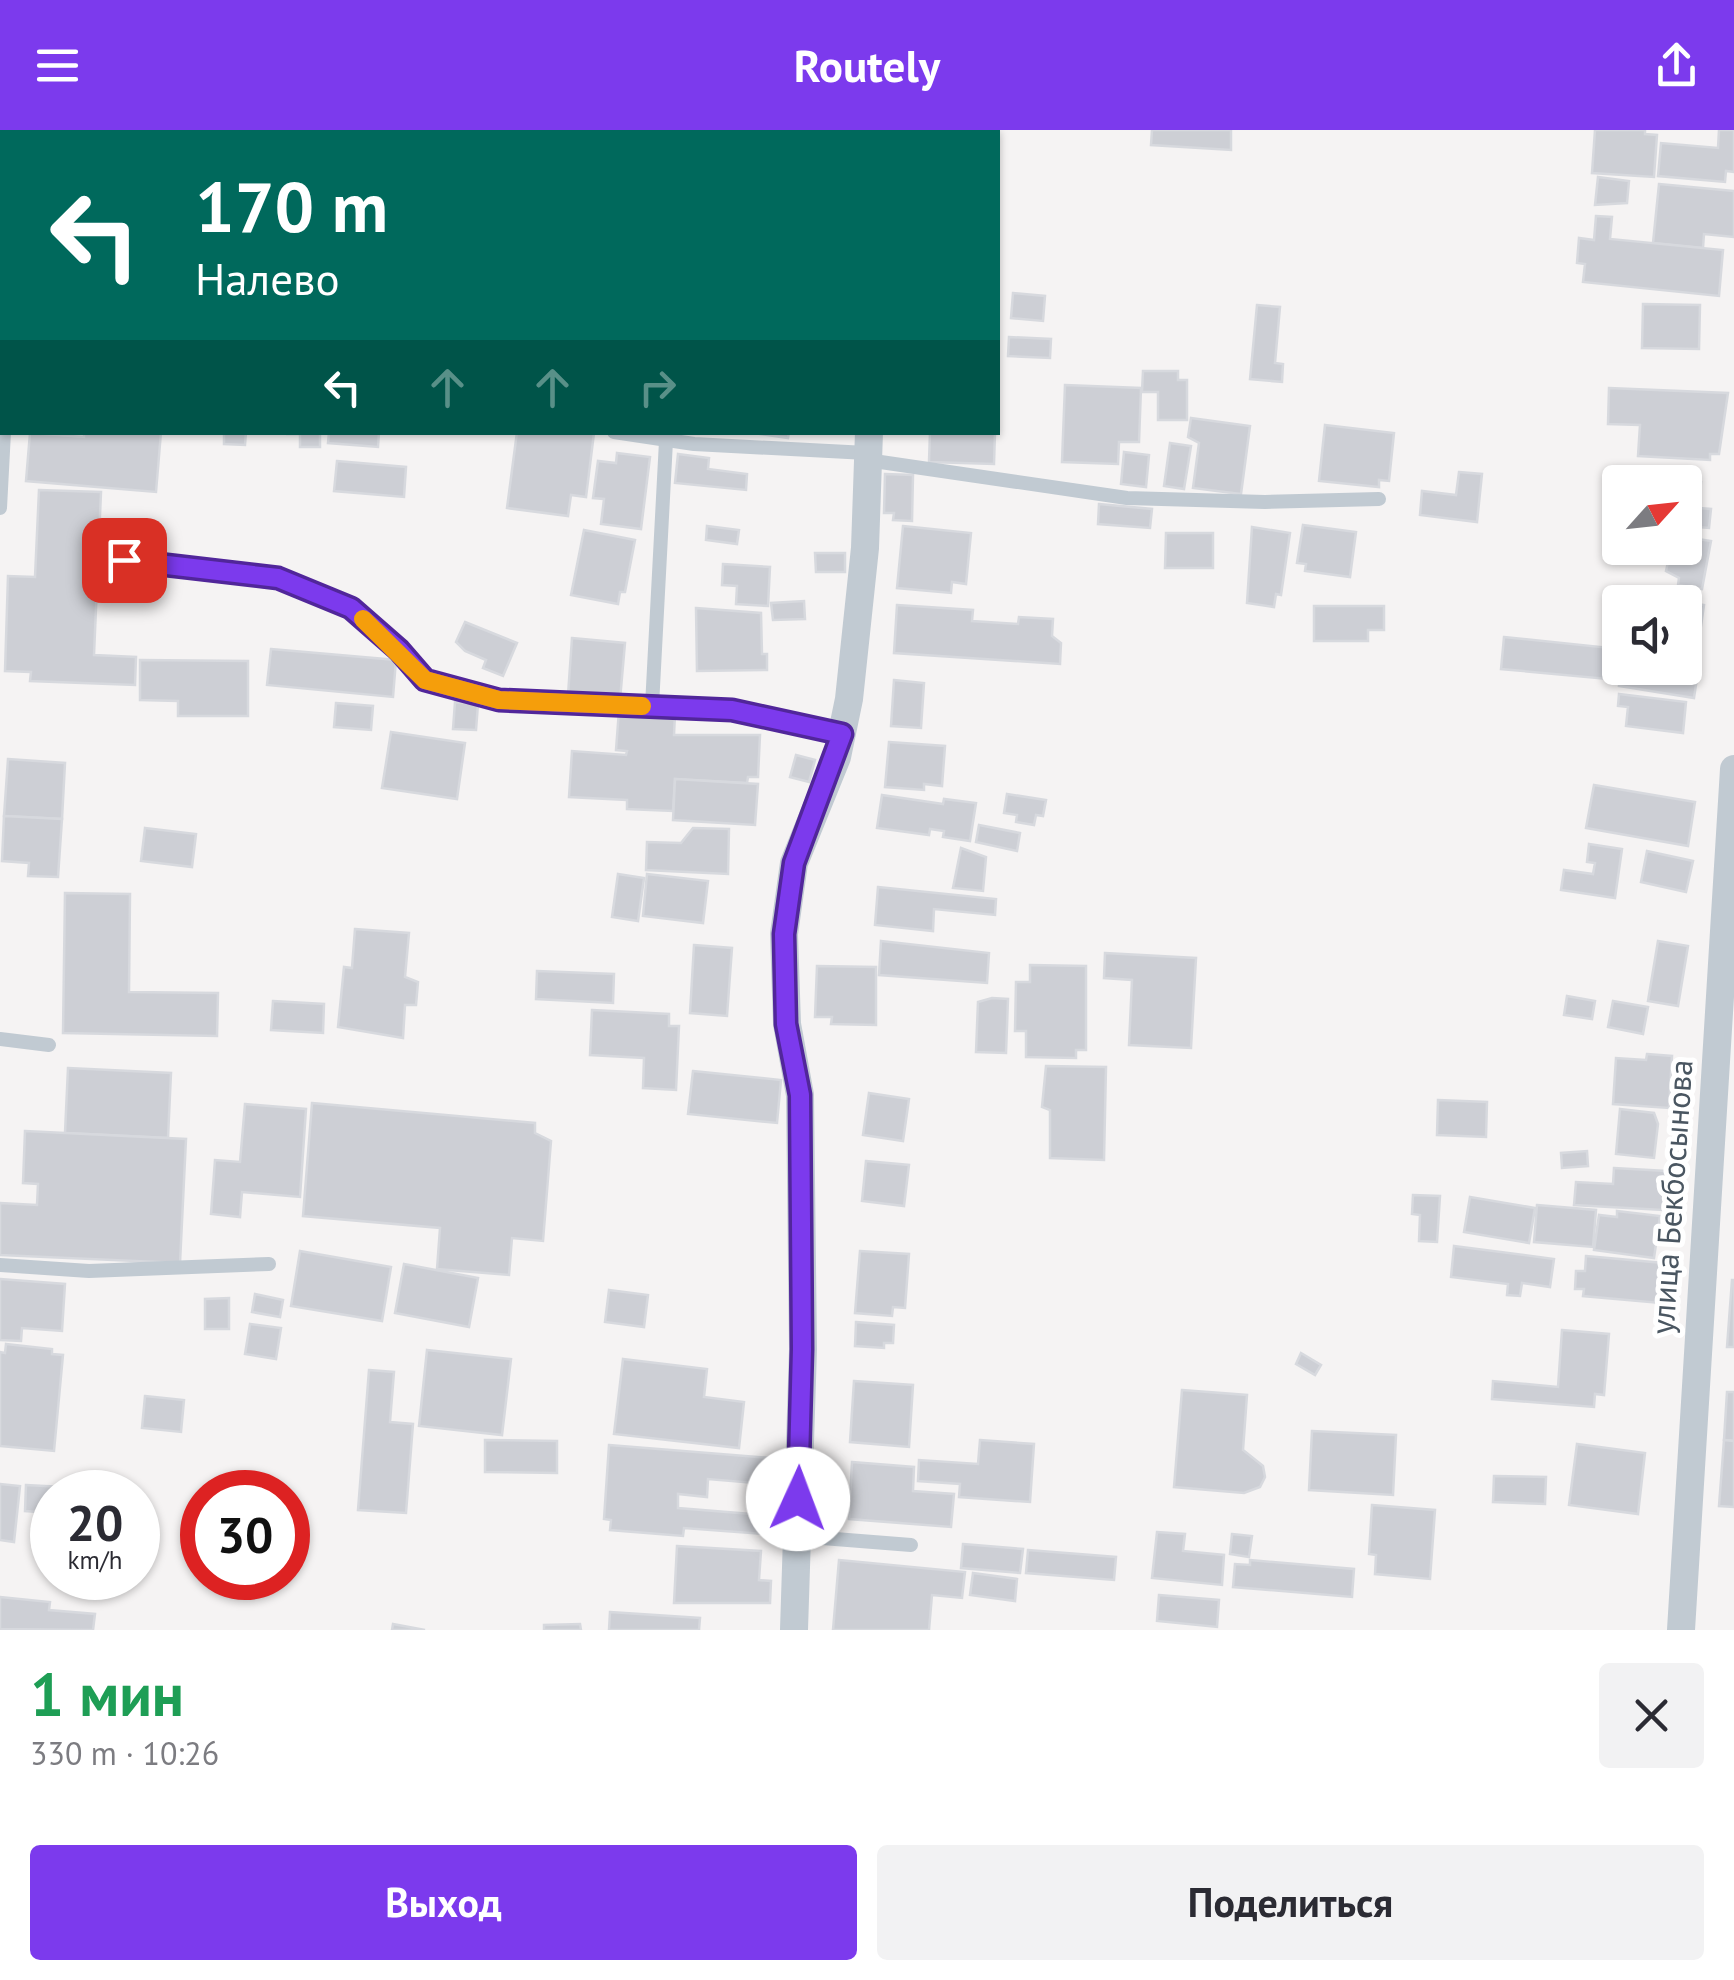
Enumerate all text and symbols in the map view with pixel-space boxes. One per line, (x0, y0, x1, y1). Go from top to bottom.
text: Routely (794, 36, 940, 94)
icon: menu (30, 38, 85, 93)
icon: share (1649, 38, 1704, 93)
text: 170 m (195, 161, 388, 251)
icon: left (30, 170, 160, 300)
text: Налево (195, 249, 340, 307)
icon: left (315, 360, 370, 415)
icon: ahead (420, 360, 475, 415)
icon: ahead (525, 360, 580, 415)
icon: right (630, 360, 685, 415)
north arrow (1602, 465, 1702, 565)
map controls (1602, 465, 1702, 685)
pin (82, 518, 167, 603)
icon: arrive (97, 533, 152, 588)
button: sound (1602, 585, 1702, 685)
street label: улица Бекбосынова (1640, 1058, 1702, 1336)
position arrow (746, 1447, 850, 1551)
speed limit sign: 30 (180, 1470, 310, 1600)
text: 20 (67, 1490, 123, 1555)
text: km/h (68, 1544, 122, 1576)
text: 1 мин (30, 1655, 184, 1733)
button: close (1599, 1663, 1704, 1768)
text: 330 m · 10:26 (30, 1732, 219, 1774)
button: Выход (30, 1845, 857, 1960)
button: Поделиться (877, 1845, 1704, 1960)

